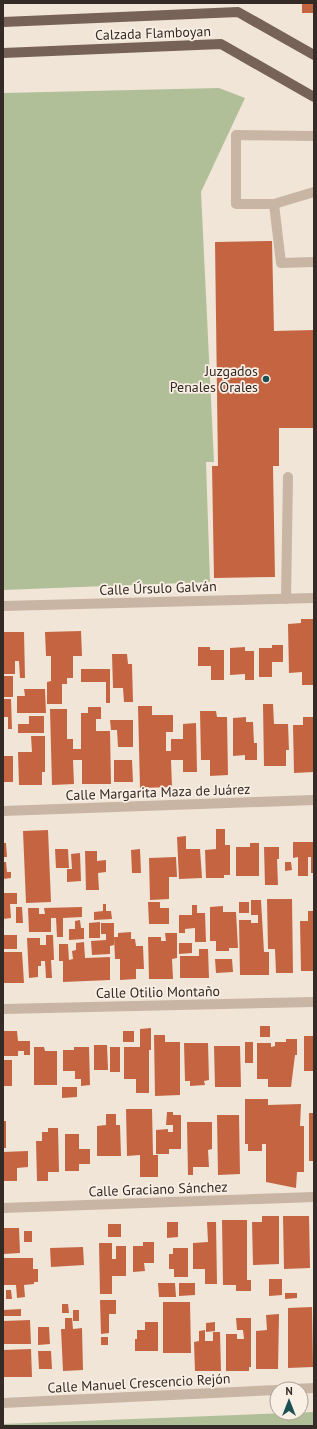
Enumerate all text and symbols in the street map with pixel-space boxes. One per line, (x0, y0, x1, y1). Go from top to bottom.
street label: Calzada Flamboyan (95, 22, 211, 44)
place label: Juzgados Penales Orales (170, 362, 258, 396)
marker: Juzgados Penales Orales (261, 374, 271, 384)
street label: Calle Úrsulo Galván (99, 577, 217, 599)
street label: Calle Margarita Maza de Juárez (65, 780, 251, 804)
street label: Calle Otilio Montaño (96, 982, 220, 1002)
street label: Calle Graciano Sánchez (88, 1178, 228, 1200)
street label: Calle Manuel Crescencio Rejón (47, 1369, 231, 1397)
north arrow (269, 1381, 309, 1421)
text: N (285, 1384, 293, 1398)

